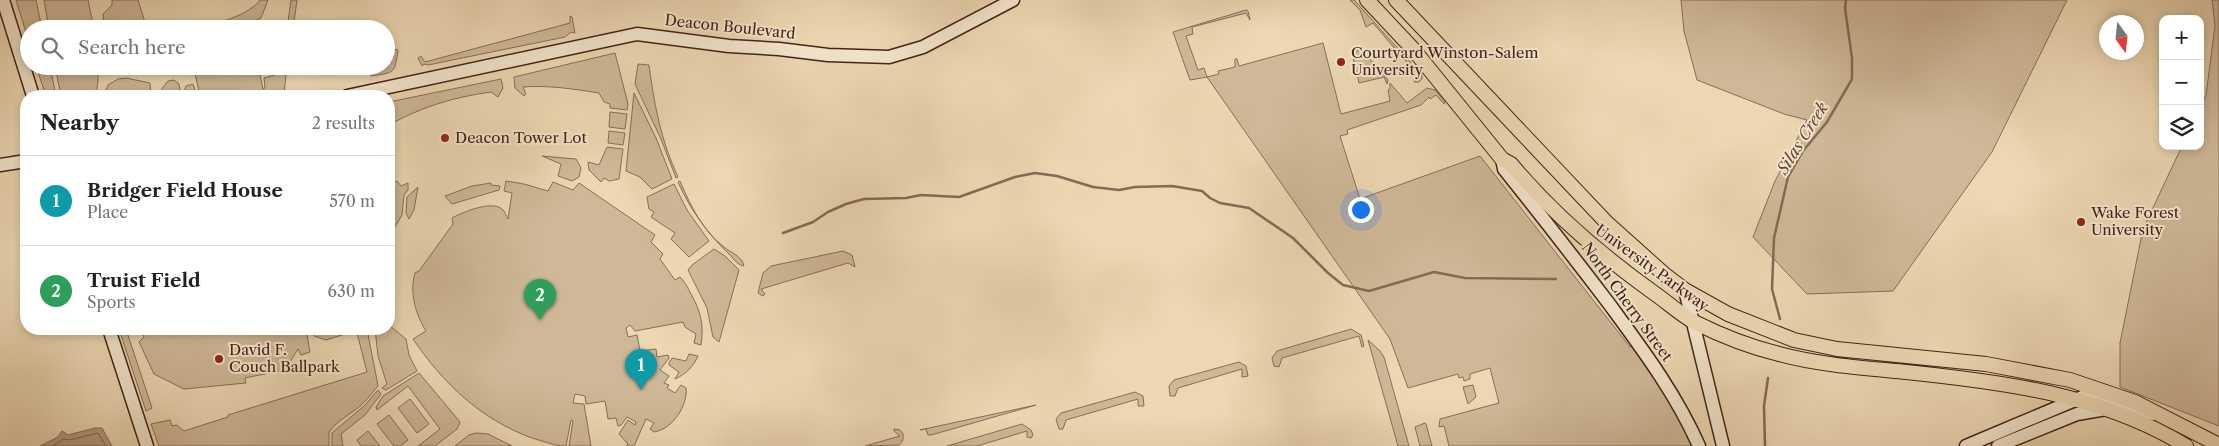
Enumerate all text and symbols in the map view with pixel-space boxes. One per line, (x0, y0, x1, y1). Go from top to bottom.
street label: Deacon Boulevard (664, 10, 796, 43)
north arrow (2099, 15, 2144, 60)
map controls (2159, 15, 2204, 150)
button: + (2159, 15, 2204, 60)
search box (20, 20, 395, 75)
icon: search (38, 34, 66, 62)
text: Search here (78, 36, 186, 59)
place label: Courtyard Winston-Salem University (1351, 43, 1538, 79)
marker: Courtyard Winston-Salem University (1335, 56, 1347, 68)
button: − (2159, 60, 2204, 105)
water label: Silas Creek (1772, 98, 1832, 178)
button: layers (2159, 105, 2204, 150)
text: Nearby (40, 110, 119, 135)
text: 2 results (312, 113, 375, 133)
place label: Deacon Tower Lot (455, 128, 588, 147)
marker: Deacon Tower Lot (439, 132, 451, 144)
text: Bridger Field House (87, 179, 283, 202)
text: 1 (52, 191, 60, 211)
text: 570 m (329, 191, 375, 211)
your location (1348, 197, 1374, 223)
text: Place (87, 202, 128, 222)
place label: Wake Forest University (2090, 203, 2180, 239)
marker: Wake Forest University (2075, 216, 2087, 228)
street label: University Parkway (1592, 220, 1713, 316)
street label: North Cherry Street (1578, 238, 1677, 366)
text: Truist Field (87, 269, 201, 292)
pin: 2 (524, 279, 556, 320)
text: 2 (51, 281, 61, 301)
text: 630 m (328, 281, 375, 301)
text: Sports (87, 292, 136, 312)
place label: David F. Couch Ballpark (229, 340, 341, 376)
pin: 1 (625, 349, 657, 390)
marker: David F. Couch Ballpark (213, 353, 225, 365)

